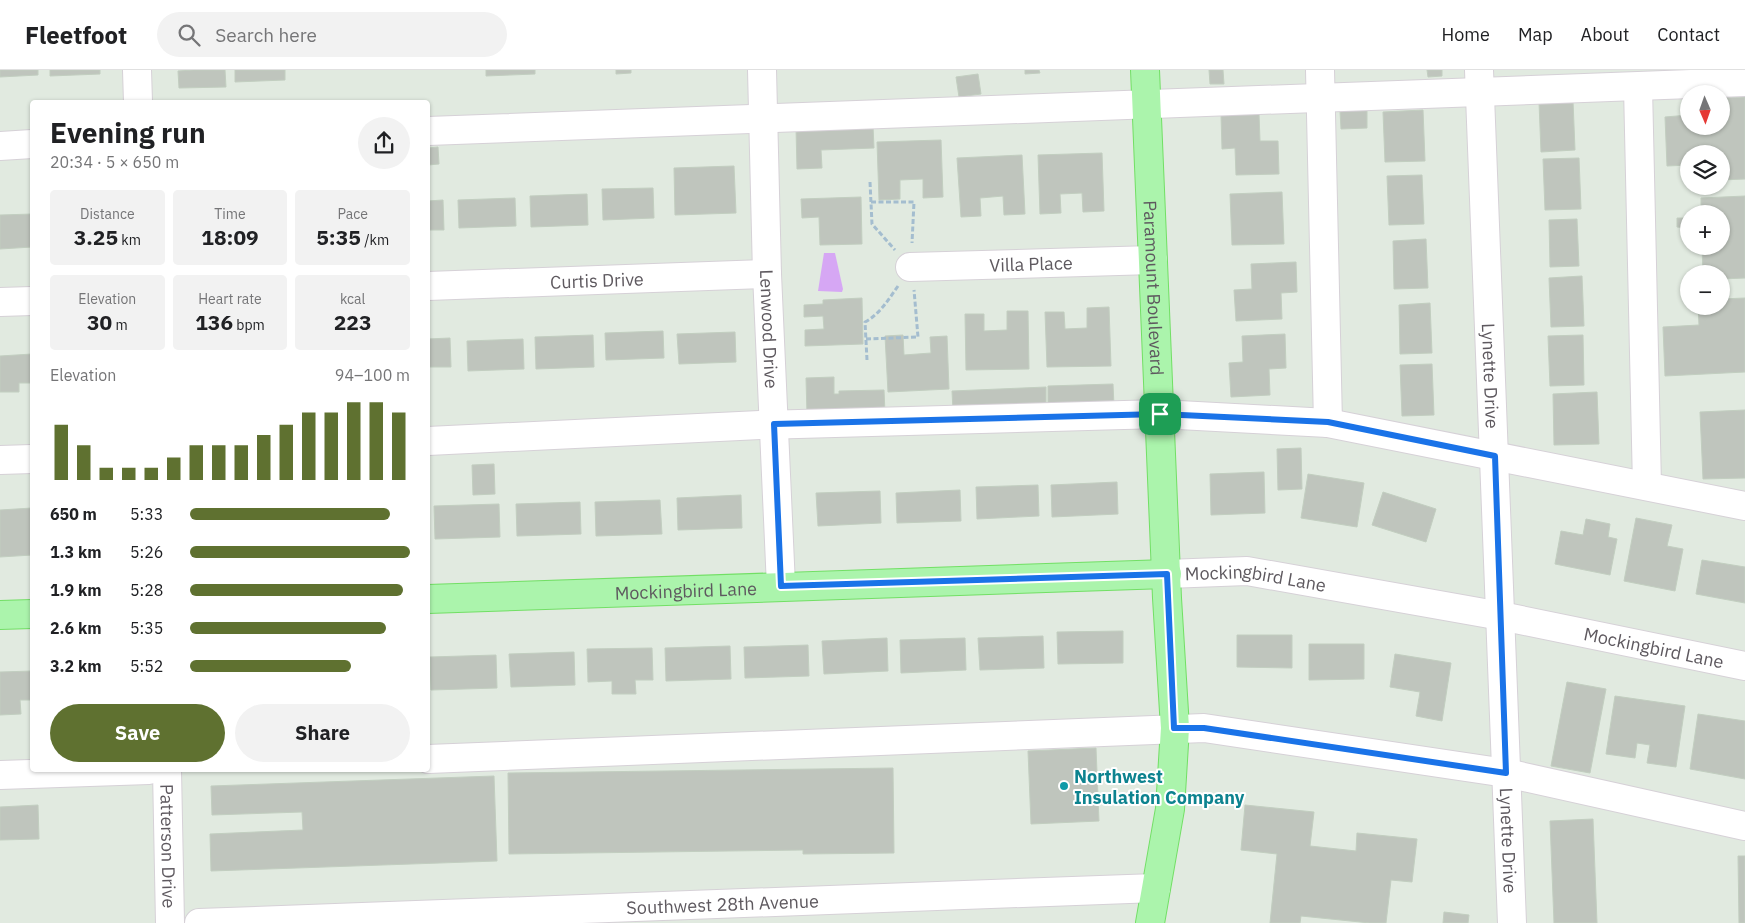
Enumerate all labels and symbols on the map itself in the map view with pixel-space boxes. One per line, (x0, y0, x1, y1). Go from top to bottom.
north arrow (1680, 85, 1730, 135)
street label: Paramount Boulevard (1139, 200, 1169, 376)
street label: Villa Place (989, 251, 1073, 276)
street label: Curtis Drive (550, 267, 644, 293)
street label: Lenwood Drive (755, 269, 784, 389)
street label: Lynette Drive (1477, 322, 1504, 429)
pin (1139, 393, 1181, 435)
street label: Mockingbird Lane (1184, 559, 1328, 596)
street label: Mockingbird Lane (614, 576, 758, 604)
street label: Mockingbird Lane (1582, 622, 1726, 673)
place label: Northwest Insulation Company (1074, 765, 1245, 809)
marker: Northwest Insulation Company (1058, 780, 1070, 792)
street label: Patterson Drive (156, 784, 181, 909)
street label: Lynette Drive (1495, 787, 1522, 894)
street label: Southwest 28th Avenue (626, 889, 819, 919)

